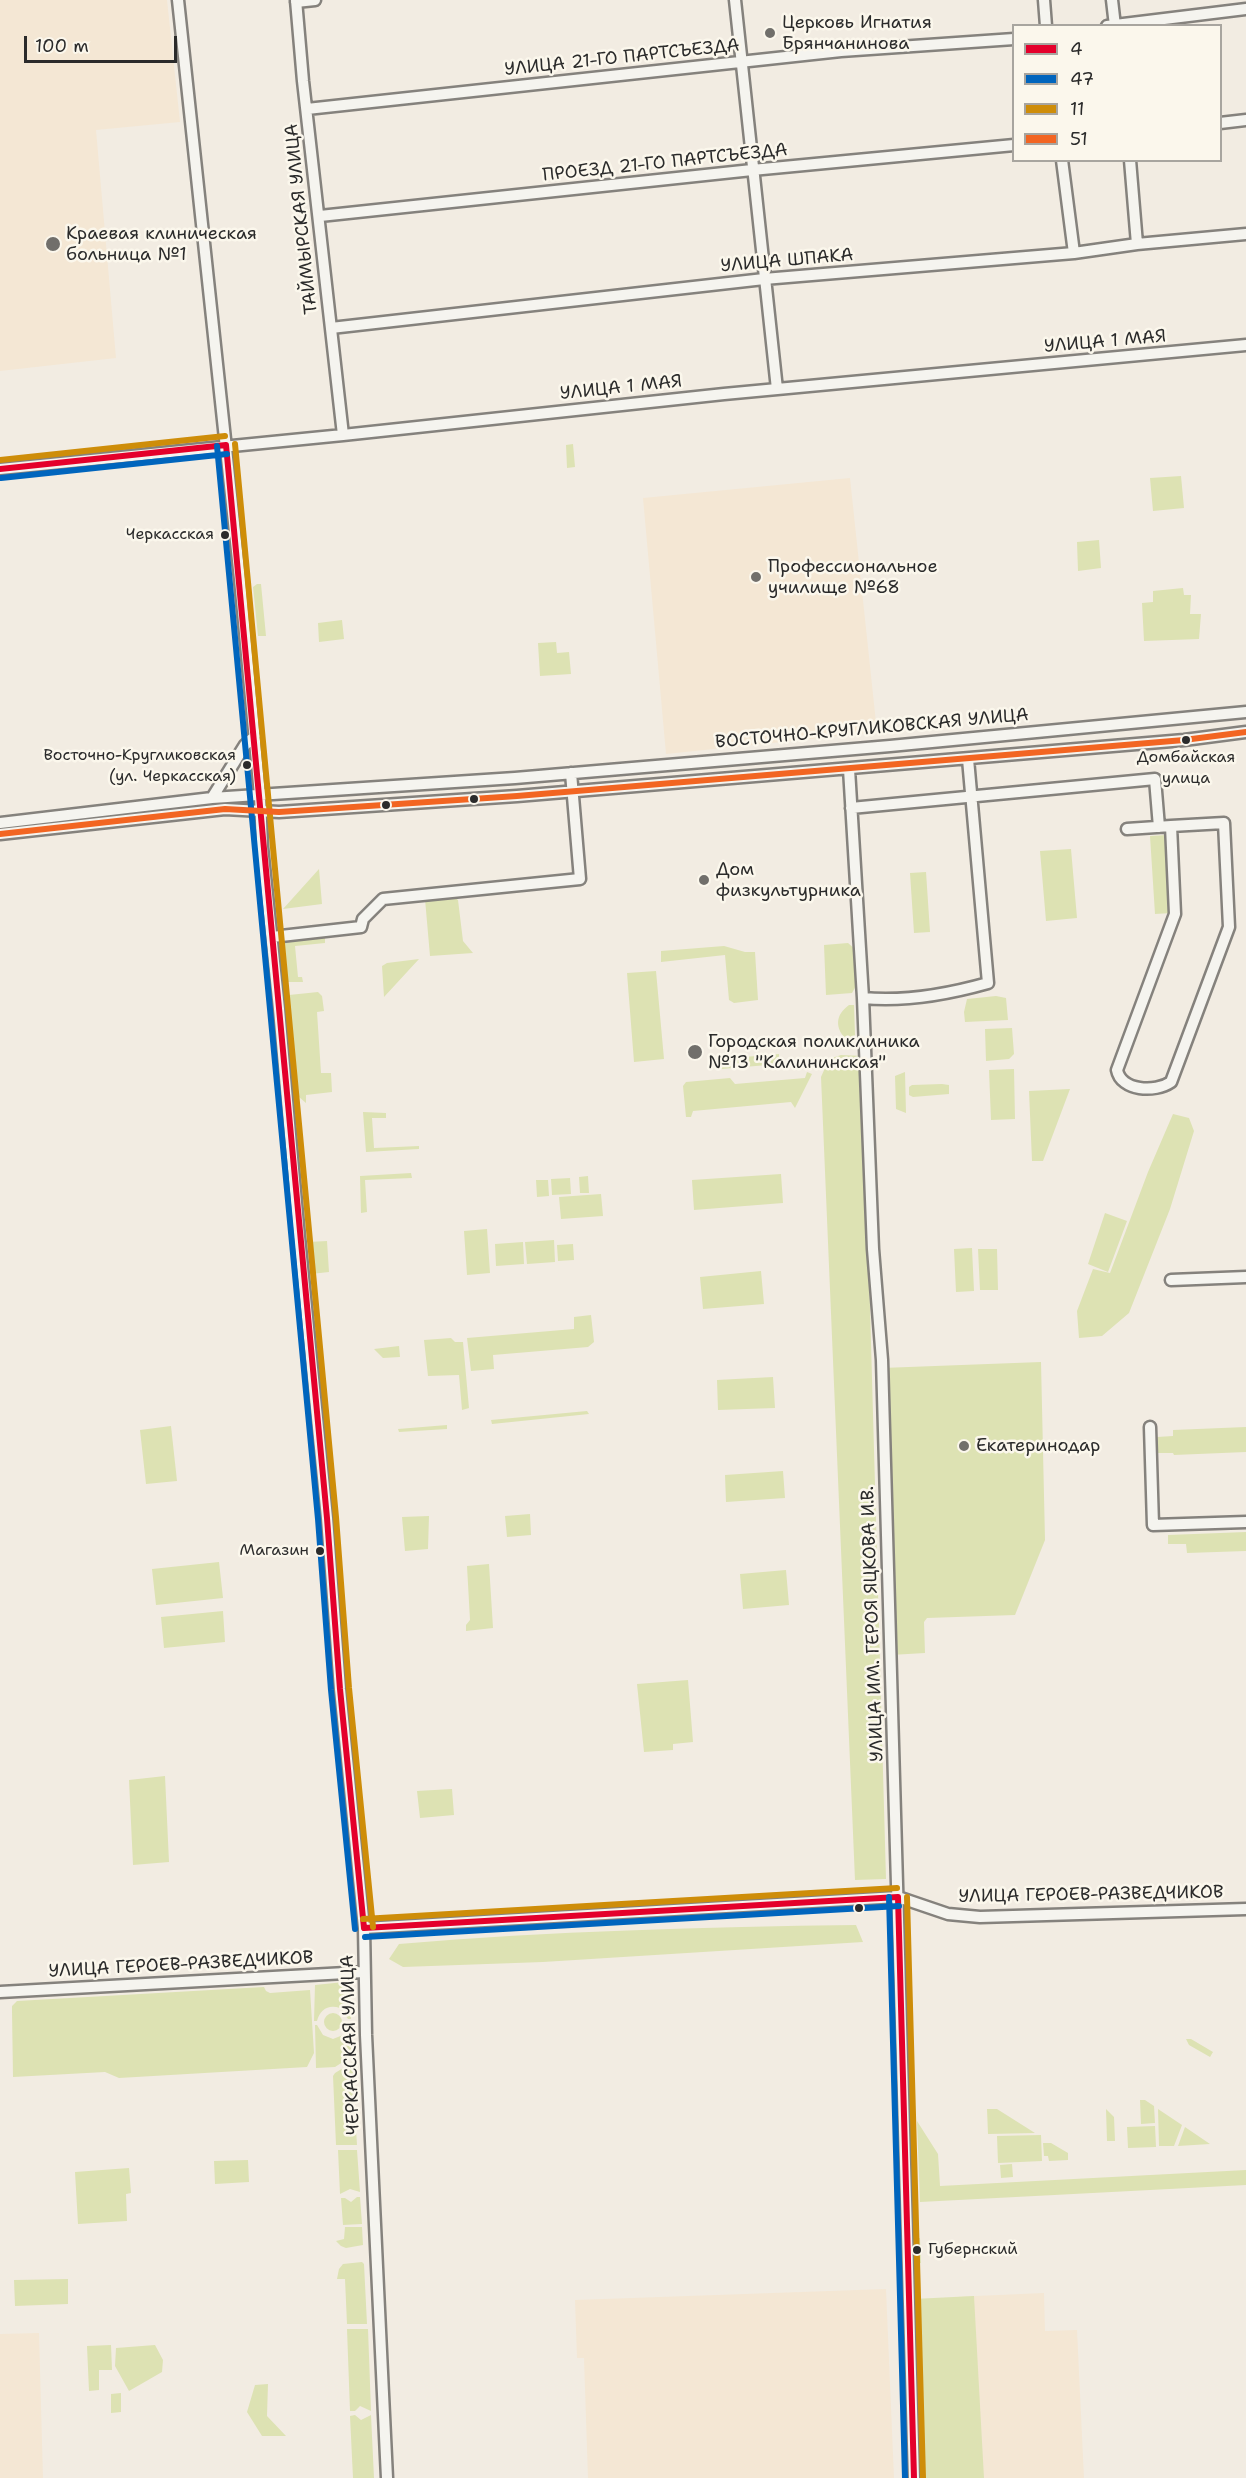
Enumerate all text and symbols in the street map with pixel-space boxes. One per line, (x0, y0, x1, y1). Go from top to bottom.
place label: Церковь Игнатия Брянчанинова (782, 12, 932, 54)
scale bar (27, 24, 180, 62)
legend (1012, 24, 1222, 162)
marker: Церковь Игнатия Брянчанинова (763, 26, 777, 40)
text: 100 m (35, 34, 89, 58)
street label: УЛИЦА 21-ГО ПАРТСЪЕЗДА (503, 35, 741, 81)
text: 4 (1070, 37, 1083, 61)
text: 47 (1070, 67, 1094, 91)
text: 11 (1070, 97, 1084, 121)
street label: ТАЙМЫРСКАЯ УЛИЦА (281, 123, 323, 315)
text: 51 (1070, 127, 1088, 151)
street label: ПРОЕЗД 21-ГО ПАРТСЪЕЗДА (541, 139, 789, 187)
place label: Краевая клиническая больница №1 (66, 223, 257, 266)
marker: Краевая клиническая больница №1 (44, 235, 62, 253)
street label: УЛИЦА ШПАКА (720, 244, 854, 278)
street label: УЛИЦА 1 МАЯ (1043, 326, 1167, 358)
street label: УЛИЦА 1 МАЯ (559, 371, 683, 405)
place label: Черкасская (126, 525, 214, 545)
marker: Черкасская (219, 529, 231, 541)
place label: Профессиональное училище №68 (768, 556, 938, 598)
marker: Профессиональное училище №68 (749, 570, 763, 584)
street label: ВОСТОЧНО-КРУГЛИКОВСКАЯ УЛИЦА (714, 705, 1030, 753)
marker: Домбайская улица (1180, 734, 1192, 746)
place label: Восточно-Кругликовская (ул. Черкасская) (43, 746, 236, 784)
place label: Домбайская улица (1137, 748, 1235, 786)
marker: Восточно-Кругликовская (ул. Черкасская) (241, 759, 253, 771)
unlabelled marker (468, 793, 480, 805)
unlabelled marker (380, 799, 392, 811)
place label: Дом физкультурника (716, 859, 861, 902)
marker: Дом физкультурника (697, 873, 711, 887)
place label: Городская поликлиника №13 "Калининская" (708, 1031, 920, 1074)
marker: Городская поликлиника №13 "Калининская" (686, 1043, 704, 1061)
place label: Екатеринодар (976, 1435, 1100, 1457)
marker: Екатеринодар (957, 1439, 971, 1453)
street label: УЛИЦА ИМ. ГЕРОЯ ЯЦКОВА И.В. (857, 1486, 889, 1762)
place label: Магазин (240, 1541, 309, 1561)
marker: Магазин (314, 1545, 326, 1557)
street label: УЛИЦА ГЕРОЕВ-РАЗВЕДЧИКОВ (958, 1882, 1224, 1908)
unlabelled marker (853, 1902, 865, 1914)
street label: УЛИЦА ГЕРОЕВ-РАЗВЕДЧИКОВ (48, 1947, 314, 1983)
street label: ЧЕРКАССКАЯ УЛИЦА (337, 1954, 365, 2136)
place label: Губернский (928, 2240, 1018, 2260)
marker: Губернский (911, 2244, 923, 2256)

